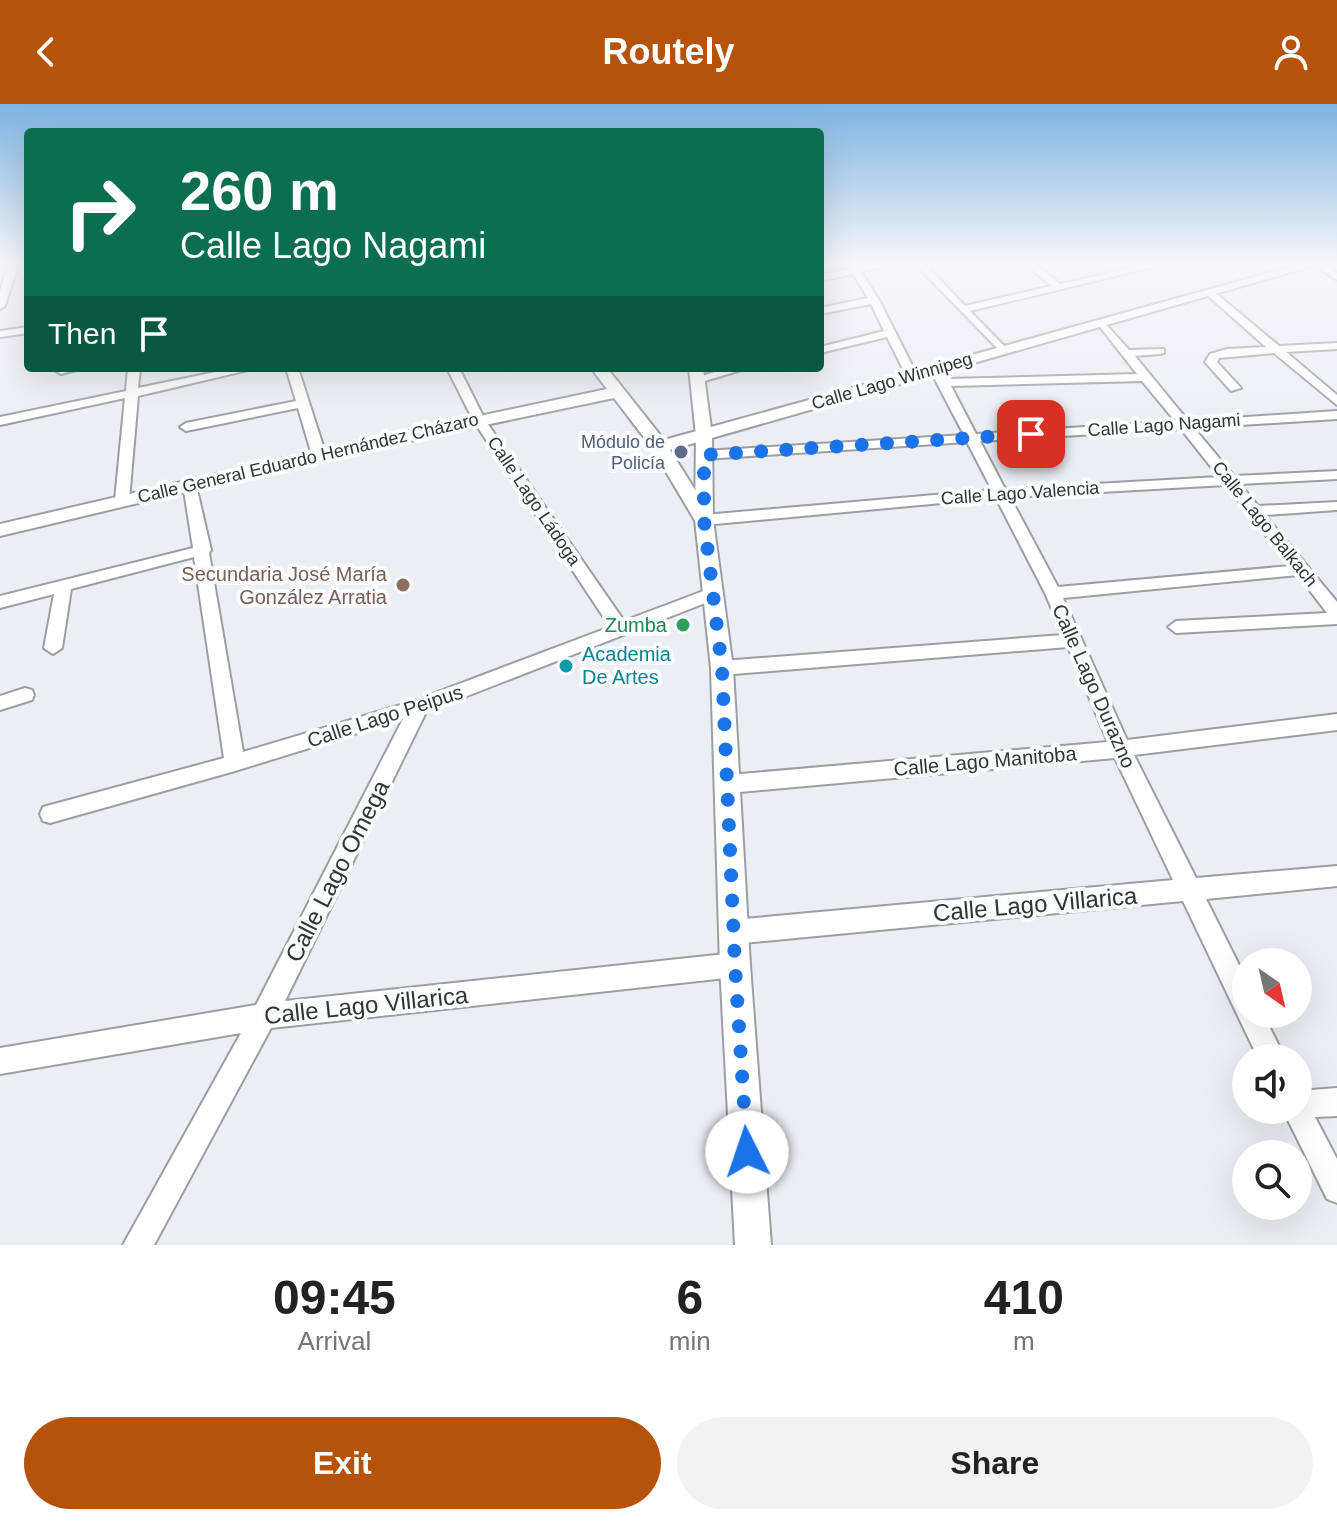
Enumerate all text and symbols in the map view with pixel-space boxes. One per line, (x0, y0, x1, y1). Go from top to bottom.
icon: back (24, 30, 68, 74)
icon: person (1269, 30, 1313, 74)
text: Routely (602, 31, 735, 72)
text: 260 m (180, 159, 339, 222)
icon: right (48, 160, 152, 264)
text: Calle Lago Nagami (180, 225, 486, 266)
icon: arrive (132, 312, 176, 356)
text: Then (48, 317, 116, 350)
street label: Calle Lago Winnipeg (809, 348, 975, 414)
pin (997, 400, 1065, 468)
street label: Calle General Eduardo Hernández Cházaro (136, 409, 480, 507)
street label: Calle Lago Nagami (1087, 410, 1241, 440)
icon: arrive (1009, 412, 1053, 456)
place label: Módulo de Policía (581, 432, 666, 473)
street label: Calle Lago Ládoga (483, 433, 585, 570)
marker: Módulo de Policía (672, 443, 690, 461)
street label: Calle Lago Balkach (1208, 457, 1322, 591)
street label: Calle Lago Valencia (940, 477, 1101, 509)
place label: Secundaria José María González Arratia (181, 563, 388, 608)
marker: Secundaria José María González Arratia (394, 576, 412, 594)
street label: Calle Lago Durazno (1048, 601, 1140, 771)
place label: Zumba (605, 614, 668, 636)
marker: Zumba (674, 616, 692, 634)
place label: Academia De Artes (582, 643, 672, 688)
marker: Academia De Artes (557, 657, 575, 675)
street label: Calle Lago Peipus (304, 680, 466, 752)
street label: Calle Lago Manitoba (893, 742, 1078, 780)
street label: Calle Lago Omega (280, 775, 395, 966)
street label: Calle Lago Villarica (932, 882, 1139, 926)
north arrow (1232, 948, 1312, 1028)
map controls (1232, 948, 1312, 1220)
street label: Calle Lago Villarica (263, 981, 470, 1029)
button: sound (1232, 1044, 1312, 1124)
position arrow (705, 1110, 789, 1194)
button: search (1232, 1140, 1312, 1220)
text: 09:45 (273, 1271, 396, 1324)
text: 6 (676, 1271, 703, 1324)
text: 410 (984, 1271, 1064, 1324)
text: Arrival (298, 1326, 371, 1356)
text: min (669, 1326, 711, 1356)
text: m (1013, 1326, 1035, 1356)
button: Exit (24, 1417, 661, 1509)
button: Share (677, 1417, 1313, 1509)

